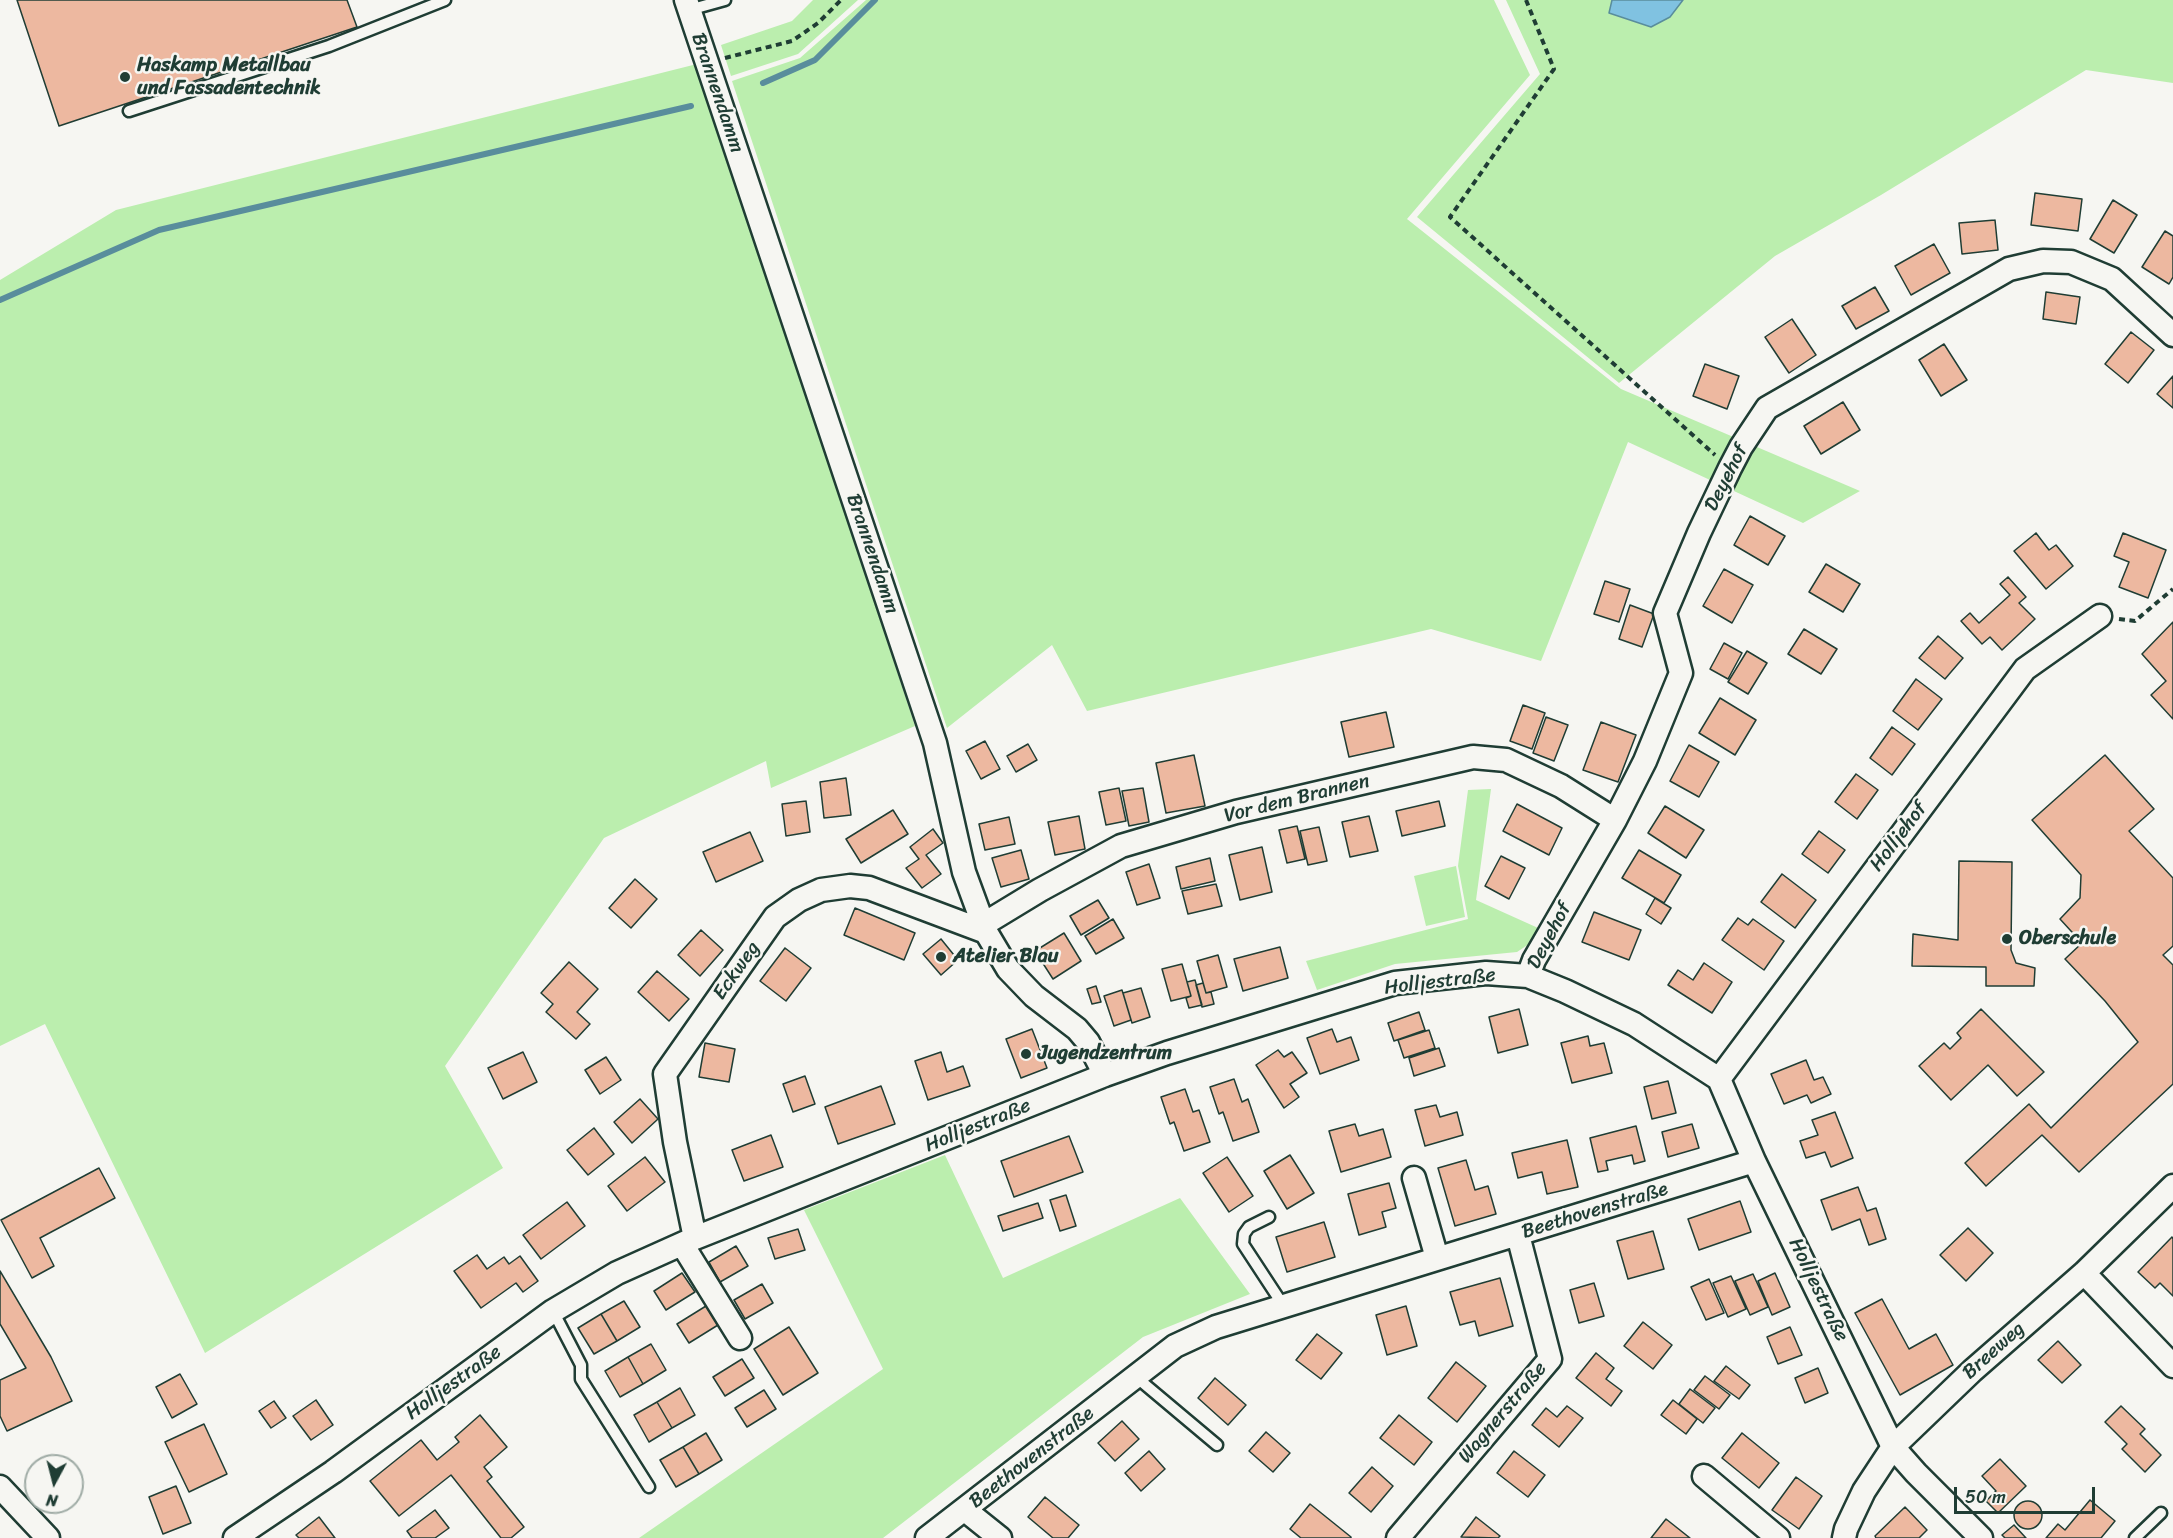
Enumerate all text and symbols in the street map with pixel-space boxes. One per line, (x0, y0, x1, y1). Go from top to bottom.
street label: Brannendamm (685, 30, 749, 156)
place label: Haskamp Metallbau und Fassadentechnik (137, 54, 321, 101)
marker: Haskamp Metallbau und Fassadentechnik (118, 70, 132, 84)
street label: Deyehof (1700, 440, 1754, 516)
street label: Brannendamm (840, 491, 904, 617)
street label: Vor dem Brannen (1222, 769, 1372, 829)
street label: Holljehof (1865, 797, 1933, 877)
street label: Deyehof (1523, 899, 1577, 973)
place label: Oberschule (2019, 927, 2116, 951)
marker: Oberschule (2000, 932, 2014, 946)
street label: Eckweg (708, 937, 766, 1005)
place label: Atelier Blau (953, 945, 1058, 969)
marker: Atelier Blau (934, 950, 948, 964)
street label: Holljestraße (1383, 963, 1497, 1001)
place label: Jugendzentrum (1038, 1042, 1172, 1066)
marker: Jugendzentrum (1019, 1047, 1033, 1061)
street label: Holljestraße (922, 1094, 1034, 1158)
street label: Beethovenstraße (1519, 1177, 1671, 1245)
street label: Holljestraße (1783, 1234, 1853, 1346)
street label: Breeweg (1958, 1317, 2030, 1385)
street label: Holljestraße (402, 1340, 506, 1426)
street label: Wagnerstraße (1454, 1357, 1552, 1469)
street label: Beethovenstraße (965, 1402, 1099, 1514)
north arrow (24, 1454, 84, 1514)
scale bar (1957, 1475, 2098, 1513)
text: 50 m (1965, 1481, 2006, 1513)
text: N (45, 1485, 59, 1515)

